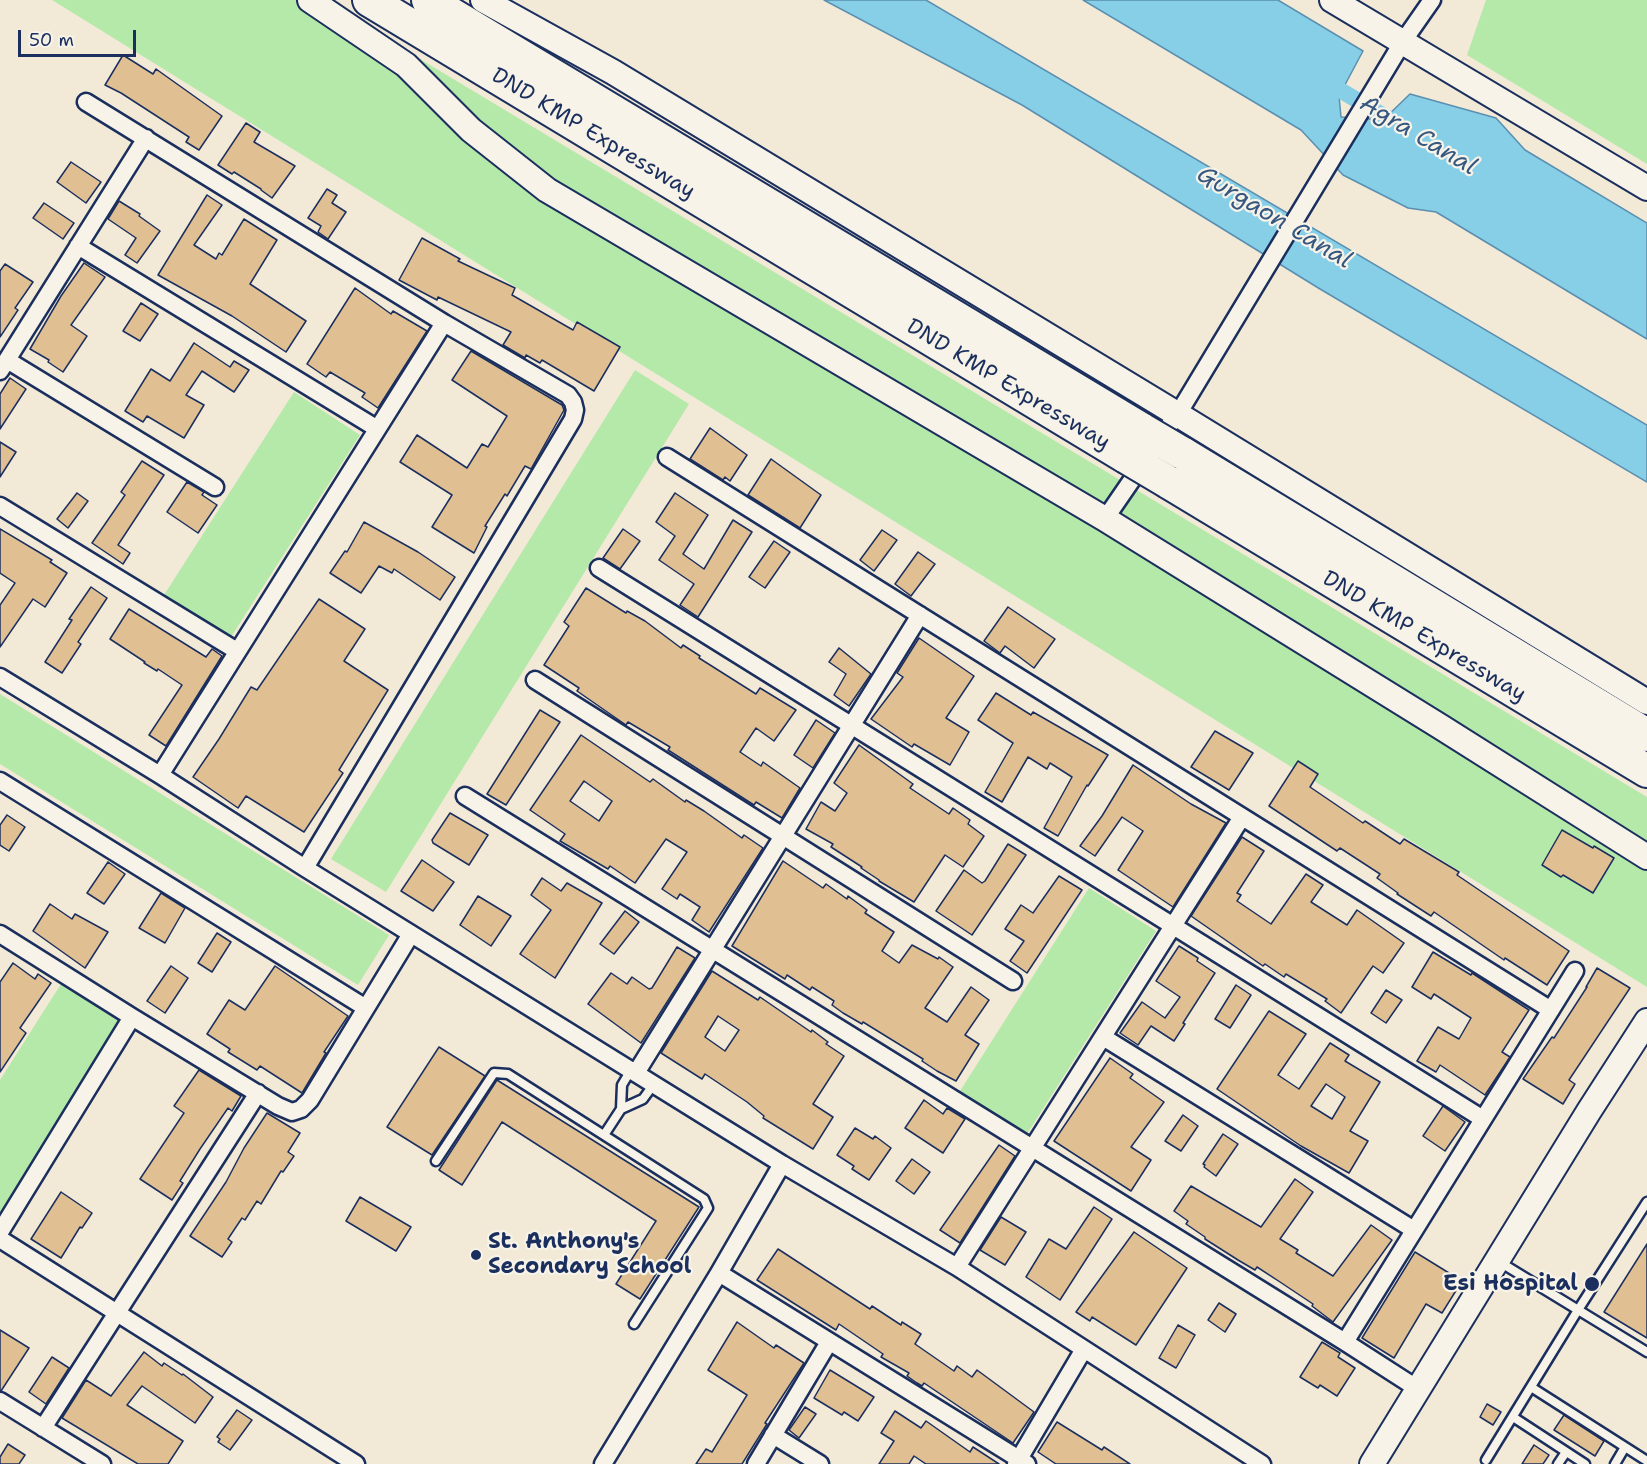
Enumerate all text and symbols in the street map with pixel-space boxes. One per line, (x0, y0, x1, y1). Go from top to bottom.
scale bar (21, 18, 140, 56)
text: 50 m (29, 28, 74, 52)
street label: DND KMP Expressway (486, 63, 700, 205)
water label: Agra Canal (1354, 90, 1482, 182)
water label: Gurgaon Canal (1191, 160, 1357, 276)
street label: DND KMP Expressway (901, 314, 1115, 456)
street label: DND KMP Expressway (1317, 566, 1531, 708)
place label: St. Anthony's Secondary School (488, 1229, 691, 1280)
marker: St. Anthony's Secondary School (469, 1248, 483, 1262)
place label: Esi Hospital (1443, 1271, 1578, 1297)
marker: Esi Hospital (1583, 1275, 1601, 1293)

